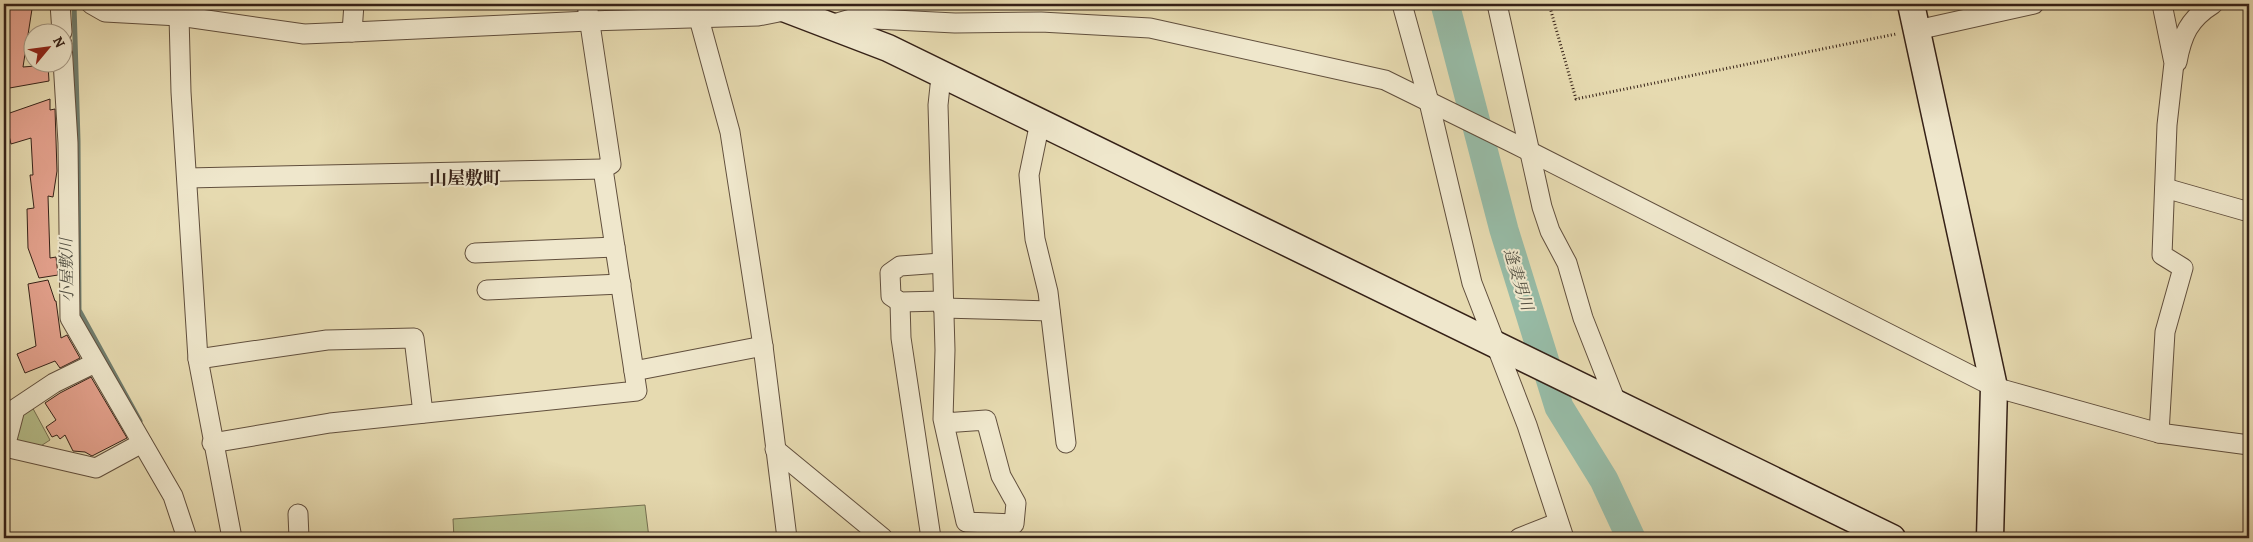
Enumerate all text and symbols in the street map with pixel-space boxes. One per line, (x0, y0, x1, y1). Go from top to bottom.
north arrow (22, 22, 72, 72)
text: N (48, 33, 70, 51)
district label: 山屋敷町 (429, 166, 501, 190)
water label: 小屋敷川 (55, 236, 79, 302)
water label: 逢妻男川 (1498, 245, 1539, 315)

